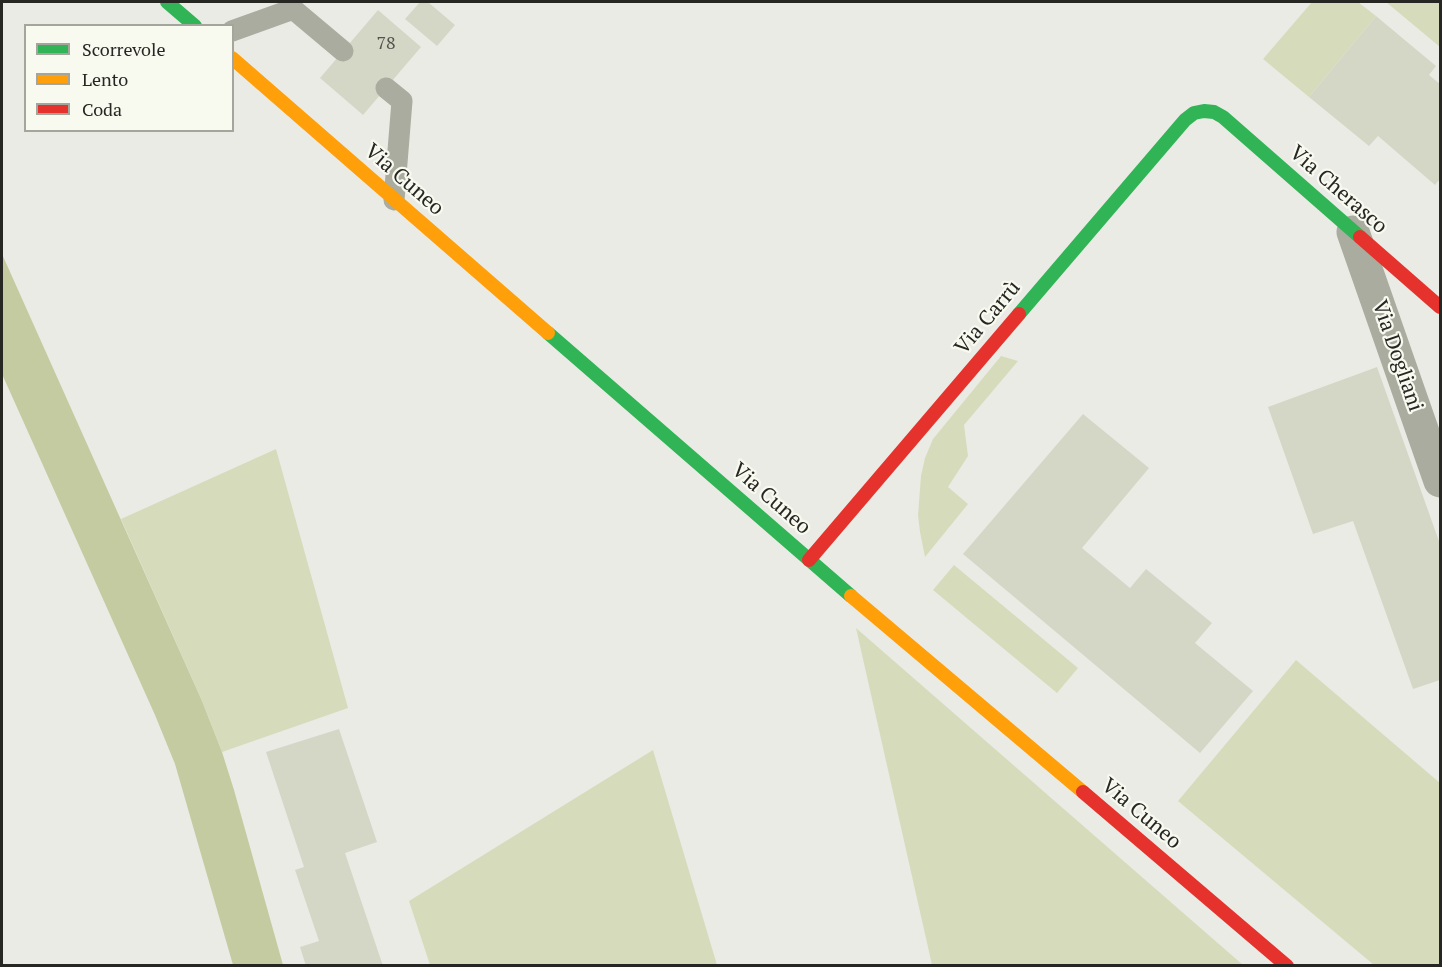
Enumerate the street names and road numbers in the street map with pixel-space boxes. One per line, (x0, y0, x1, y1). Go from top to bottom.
street label: Via Cuneo (359, 139, 449, 221)
street label: Via Cherasco (1284, 141, 1392, 239)
street label: Via Carrù (950, 276, 1026, 360)
street label: Via Dogliani (1366, 297, 1428, 415)
street label: Via Cuneo (726, 458, 816, 540)
street label: Via Cuneo (1096, 773, 1186, 855)

